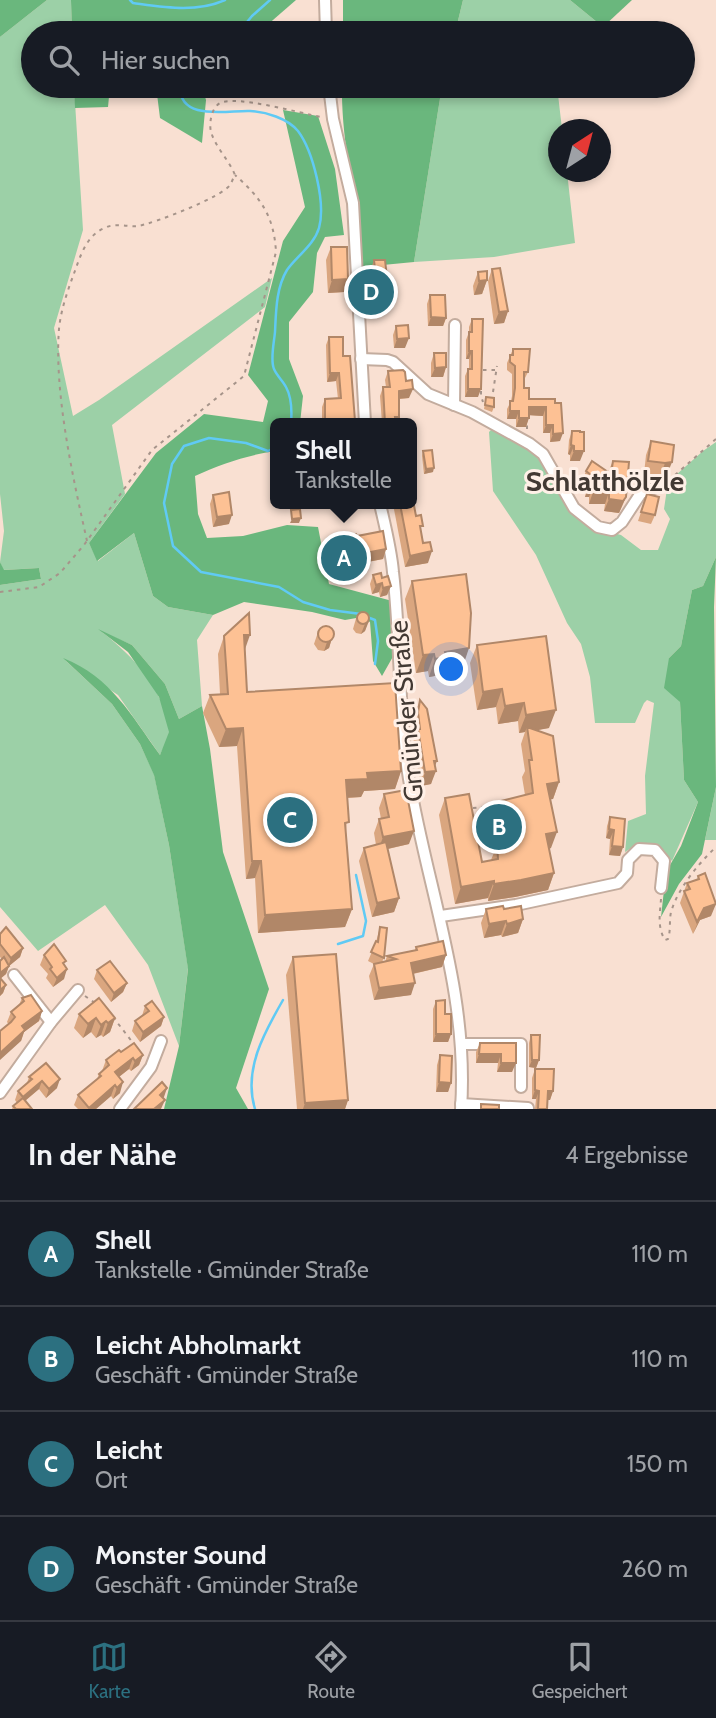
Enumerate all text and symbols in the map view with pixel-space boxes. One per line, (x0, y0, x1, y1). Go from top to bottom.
search box (21, 21, 695, 98)
icon: search (45, 41, 83, 79)
text: Hier suchen (101, 44, 230, 76)
north arrow (548, 119, 611, 182)
pin: D (348, 266, 394, 318)
popup (270, 418, 417, 509)
text: Shell (295, 434, 352, 466)
district label: Schlatthölzle (526, 464, 684, 498)
text: Tankstelle (295, 466, 392, 494)
pin: A (321, 532, 367, 584)
street label: Gmünder Straße (382, 619, 430, 803)
your location (434, 652, 468, 686)
pin: C (267, 794, 313, 846)
pin: B (476, 801, 522, 853)
text: In der Nähe (28, 1136, 177, 1173)
text: 4 Ergebnisse (565, 1141, 688, 1169)
text: Shell (95, 1224, 151, 1256)
text: A (44, 1240, 58, 1268)
text: 110 m (632, 1240, 688, 1268)
text: Tankstelle · Gmünder Straße (95, 1256, 369, 1284)
text: Leicht Abholmarkt (95, 1329, 301, 1361)
text: B (44, 1345, 58, 1373)
text: 110 m (632, 1345, 688, 1373)
text: Geschäft · Gmünder Straße (95, 1361, 358, 1389)
text: Leicht (95, 1434, 162, 1466)
text: C (44, 1450, 58, 1478)
text: 150 m (627, 1450, 688, 1478)
text: Ort (95, 1466, 128, 1494)
text: Monster Sound (95, 1539, 267, 1571)
text: D (43, 1555, 59, 1583)
text: 260 m (621, 1555, 688, 1583)
text: Geschäft · Gmünder Straße (95, 1571, 358, 1599)
tab: Karte (88, 1638, 130, 1703)
tab: Route (307, 1638, 355, 1703)
tab: Gespeichert (532, 1638, 628, 1703)

